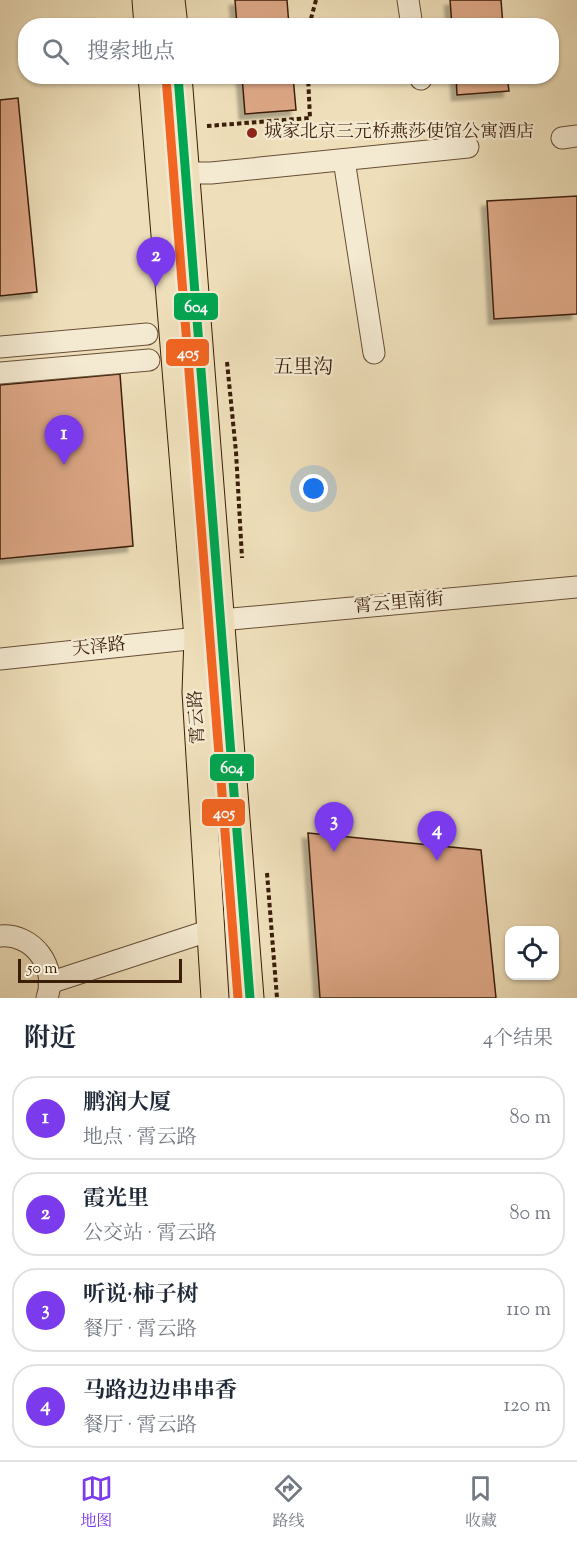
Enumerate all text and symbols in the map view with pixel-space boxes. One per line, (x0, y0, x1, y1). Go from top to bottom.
search box (18, 18, 559, 84)
icon: search (39, 35, 72, 68)
text: 搜索地点 (87, 37, 175, 69)
place label: 城家北京三元桥燕莎使馆公寓酒店 (264, 120, 534, 146)
marker: 城家北京三元桥燕莎使馆公寓酒店 (245, 126, 259, 140)
pin: 2 (136, 238, 176, 287)
line badge: 604 (173, 292, 219, 321)
text: 604 (184, 297, 208, 320)
line badge: 405 (165, 338, 210, 367)
text: 405 (176, 343, 199, 366)
district label: 五里沟 (273, 354, 333, 383)
pin: 1 (44, 416, 84, 465)
your location (299, 474, 328, 503)
street label: 霄云里南街 (353, 587, 445, 621)
street label: 天泽路 (71, 632, 127, 664)
street label: 霄云路 (184, 689, 212, 745)
line badge: 604 (209, 753, 255, 782)
text: 604 (220, 758, 244, 781)
line badge: 405 (201, 798, 246, 827)
pin: 3 (314, 802, 354, 852)
text: 405 (212, 803, 235, 826)
pin: 4 (418, 812, 456, 861)
map controls (505, 926, 559, 980)
button: locate (505, 926, 559, 980)
scale bar (18, 956, 182, 983)
text: 50 m (27, 958, 58, 981)
text: 附近 (24, 1021, 76, 1058)
text: 4个结果 (483, 1025, 553, 1054)
text: 鹏润大厦 (83, 1088, 171, 1120)
text: 1 (42, 1104, 49, 1133)
text: 80 m (510, 1104, 551, 1133)
text: 地点 · 霄云路 (83, 1124, 197, 1153)
text: 霞光里 (83, 1184, 149, 1216)
text: 2 (41, 1200, 50, 1229)
text: 80 m (510, 1200, 551, 1229)
text: 公交站 · 霄云路 (83, 1220, 217, 1249)
text: 听说·柿子树 (83, 1280, 199, 1312)
text: 3 (41, 1296, 50, 1325)
text: 110 m (506, 1296, 551, 1325)
text: 餐厅 · 霄云路 (83, 1316, 197, 1345)
text: 马路边边串串香 (83, 1376, 237, 1408)
text: 4 (40, 1392, 51, 1421)
text: 120 m (503, 1392, 551, 1421)
text: 餐厅 · 霄云路 (83, 1412, 197, 1441)
tab: 地图 (80, 1472, 113, 1534)
tab: 路线 (272, 1472, 305, 1534)
tab: 收藏 (464, 1472, 497, 1534)

